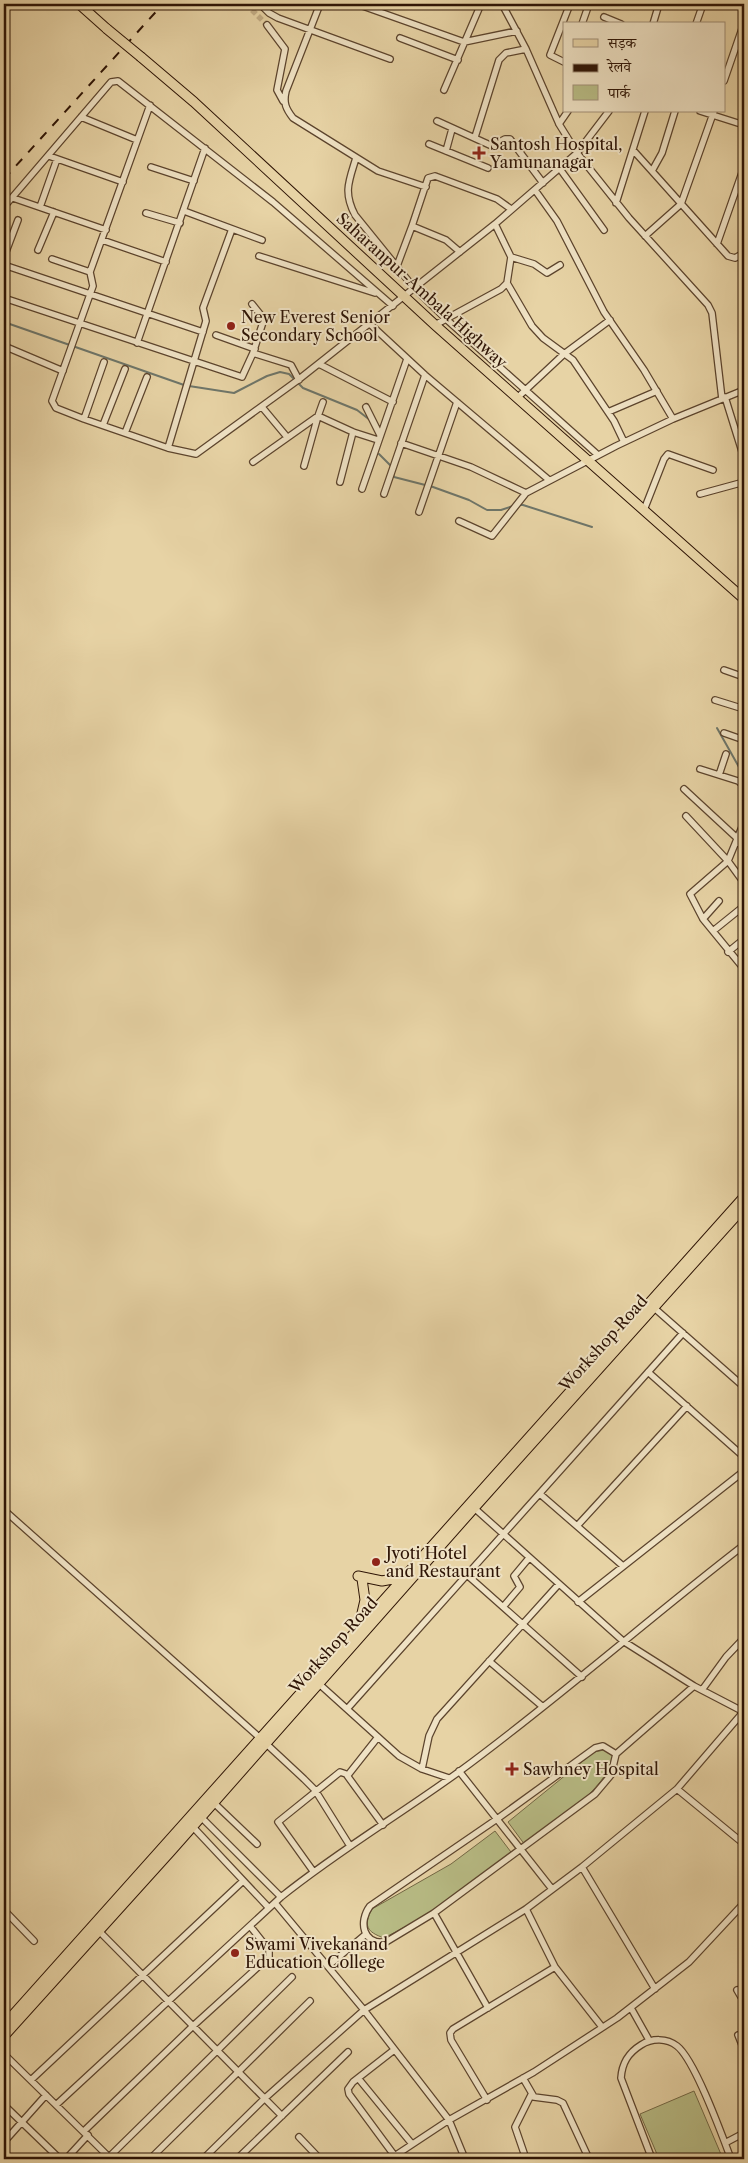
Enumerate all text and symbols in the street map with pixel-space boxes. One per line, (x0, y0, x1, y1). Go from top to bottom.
legend (563, 22, 726, 112)
text: सड़क (607, 33, 637, 52)
text: रेलवे (606, 57, 632, 76)
text: पार्क (607, 83, 631, 102)
place label: Santosh Hospital, Yamunanagar (489, 134, 623, 172)
marker: Santosh Hospital, Yamunanagar (472, 146, 486, 160)
street label: Saharanpur-Ambala Highway (333, 208, 512, 373)
place label: New Everest Senior Secondary School (241, 307, 390, 345)
marker: New Everest Senior Secondary School (225, 320, 237, 332)
street label: Workshop Road (554, 1291, 652, 1396)
place label: Jyoti Hotel and Restaurant (383, 1543, 501, 1581)
marker: Jyoti Hotel and Restaurant (370, 1556, 382, 1568)
street label: Workshop Road (284, 1593, 382, 1698)
place label: Sawhney Hospital (523, 1759, 659, 1779)
marker: Sawhney Hospital (505, 1762, 519, 1776)
place label: Swami Vivekanand Education College (245, 1934, 388, 1972)
marker: Swami Vivekanand Education College (229, 1947, 241, 1959)

